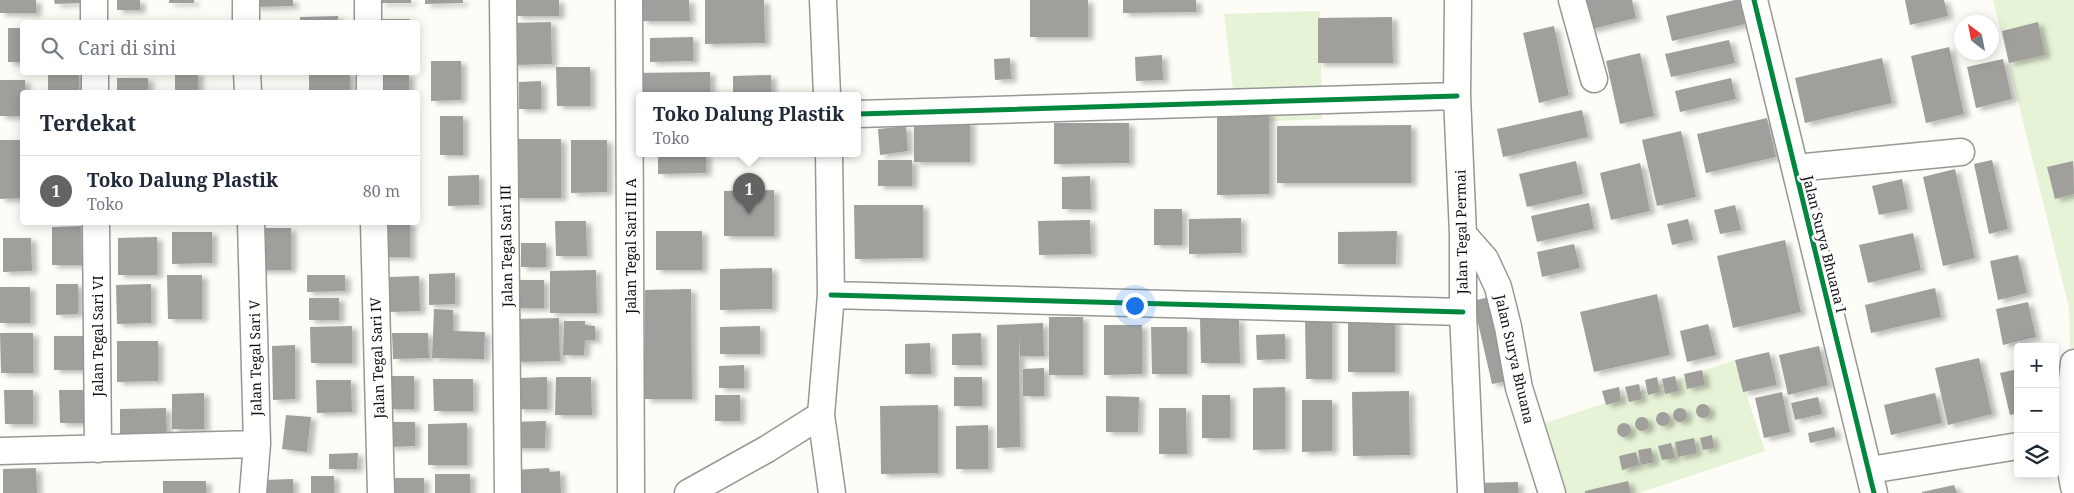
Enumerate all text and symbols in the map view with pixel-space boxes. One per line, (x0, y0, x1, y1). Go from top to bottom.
north arrow (1954, 15, 1999, 60)
search box (20, 20, 420, 75)
icon: search (38, 34, 66, 62)
text: Cari di sini (78, 35, 176, 61)
popup (636, 92, 861, 157)
text: Toko Dalung Plastik (653, 101, 844, 127)
text: Terdekat (40, 109, 136, 137)
text: Toko (653, 127, 689, 149)
text: Toko Dalung Plastik (87, 167, 278, 193)
street label: Jalan Tegal Permai (1450, 169, 1472, 295)
street label: Jalan Surya Bhuana I (1799, 172, 1851, 315)
pin: 1 (733, 173, 765, 214)
street label: Jalan Tegal Sari III A (621, 178, 640, 315)
text: 1 (51, 180, 61, 202)
text: 80 m (363, 180, 400, 202)
street label: Jalan Tegal Sari III (495, 185, 517, 308)
text: Toko (87, 193, 124, 215)
street label: Jalan Tegal Sari VI (88, 275, 107, 398)
street label: Jalan Surya Bhuana (1491, 292, 1539, 426)
your location (1122, 293, 1148, 319)
street label: Jalan Tegal Sari IV (365, 296, 389, 420)
street label: Jalan Tegal Sari V (244, 299, 266, 417)
map controls (2014, 343, 2059, 478)
button: + (2014, 343, 2059, 388)
button: − (2014, 388, 2059, 433)
button: layers (2014, 433, 2059, 478)

